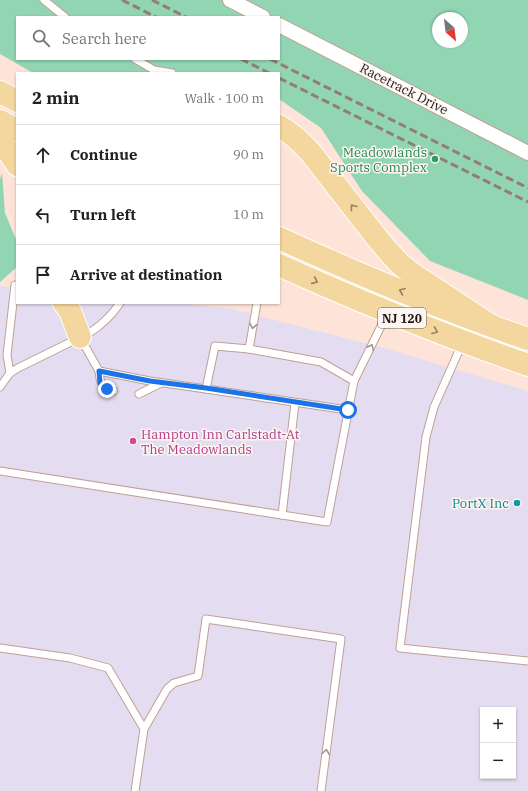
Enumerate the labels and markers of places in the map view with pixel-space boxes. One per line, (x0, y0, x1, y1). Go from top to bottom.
place label: Meadowlands Sports Complex (330, 144, 427, 176)
marker: Meadowlands Sports Complex (430, 154, 440, 164)
place label: Hampton Inn Carlstadt-At The Meadowlands (141, 426, 300, 458)
marker: Hampton Inn Carlstadt-At The Meadowlands (128, 436, 138, 446)
place label: PortX Inc (452, 495, 509, 512)
marker: PortX Inc (512, 498, 522, 508)

